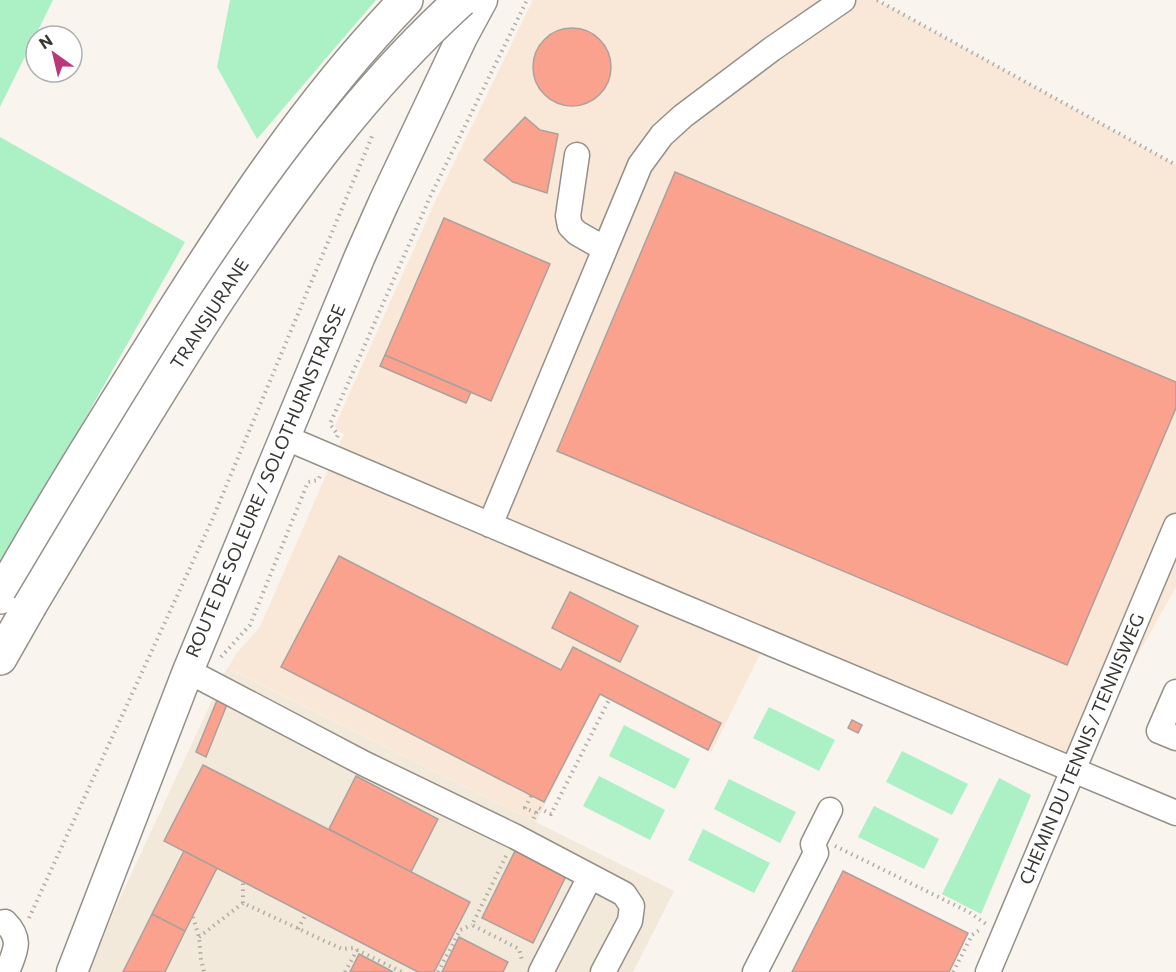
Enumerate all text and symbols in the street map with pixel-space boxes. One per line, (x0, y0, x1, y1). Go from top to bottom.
north arrow (24, 24, 84, 84)
text: N (35, 30, 56, 52)
street label: TRANSJURANE (165, 254, 253, 373)
street label: ROUTE DE SOLEURE / SOLOTHURNSTRASSE (181, 301, 350, 660)
street label: CHEMIN DU TENNIS / TENNISWEG (1014, 610, 1148, 887)

